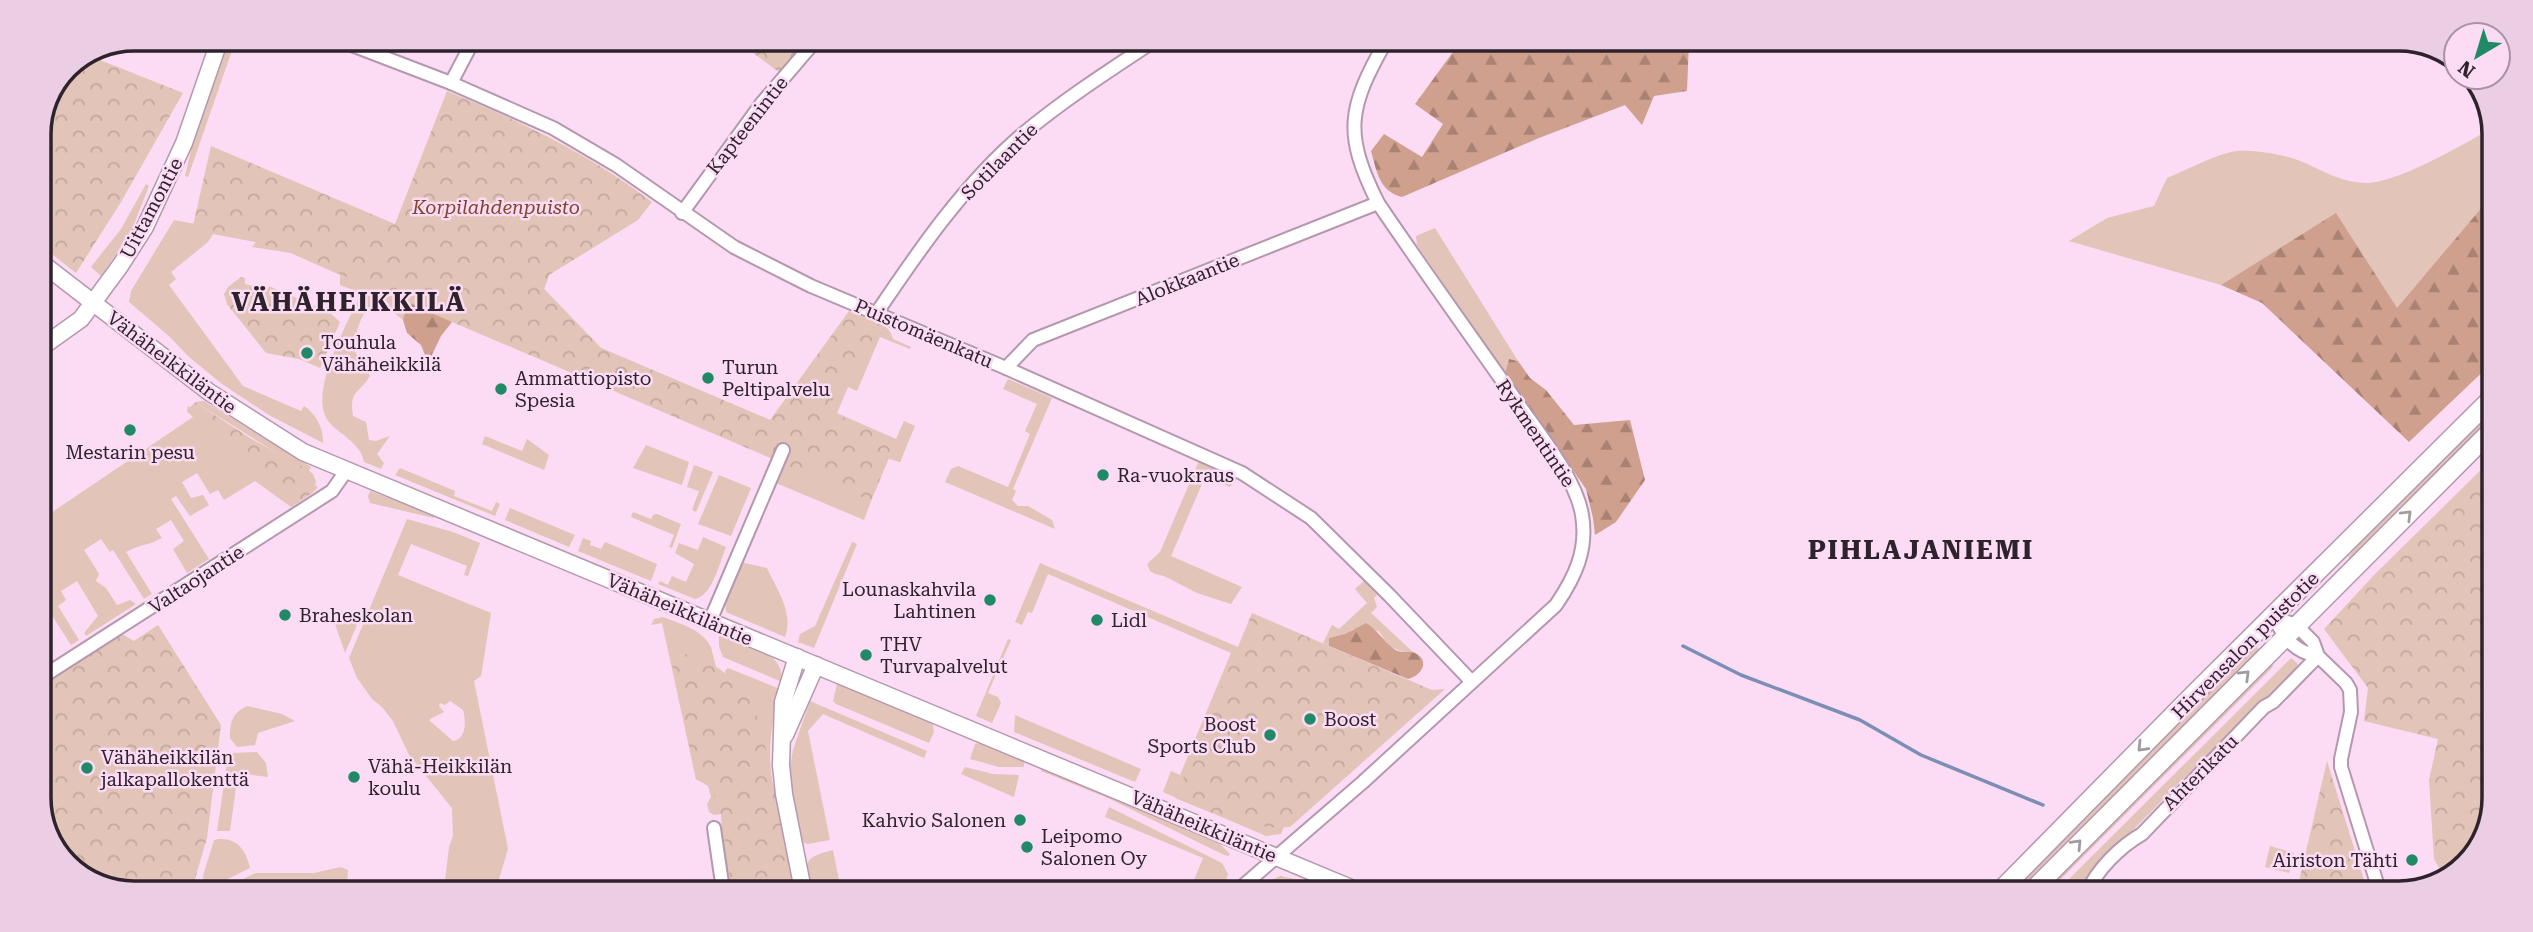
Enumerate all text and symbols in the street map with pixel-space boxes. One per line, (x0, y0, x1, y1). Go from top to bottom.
north arrow (2442, 21, 2512, 91)
text: N (2454, 55, 2480, 83)
street label: Kapteenintie (702, 72, 793, 179)
street label: Sotilaantie (956, 118, 1043, 205)
street label: Uittamontie (115, 154, 188, 263)
park label: Korpilahdenpuisto (411, 196, 580, 219)
street label: Alokkaantie (1132, 248, 1243, 311)
district label: VÄHÄHEIKKILÄ (231, 286, 467, 317)
street label: Puistomäenkatu (851, 294, 997, 373)
street label: Vähäheikkiläntie (102, 306, 241, 419)
place label: Touhula Vähäheikkilä (321, 331, 442, 376)
marker: Touhula Vähäheikkilä (299, 345, 315, 361)
place label: Turun Peltipalvelu (722, 356, 830, 401)
place label: Ammattiopisto Spesia (515, 367, 651, 412)
marker: Turun Peltipalvelu (700, 370, 716, 386)
street label: Rykmentintie (1491, 375, 1580, 492)
marker: Ammattiopisto Spesia (493, 381, 509, 397)
marker: Mestarin pesu (122, 422, 138, 438)
place label: Mestarin pesu (65, 441, 195, 464)
place label: Ra-vuokraus (1117, 464, 1234, 487)
marker: Ra-vuokraus (1095, 467, 1111, 483)
one-way arrow (2399, 511, 2412, 524)
district label: PIHLAJANIEMI (1808, 535, 2034, 565)
street label: Valtaojantie (144, 540, 248, 619)
street label: Hirvensalon puistotie (2167, 567, 2324, 724)
street label: Vähäheikkiläntie (603, 568, 756, 651)
place label: Lounaskahvila Lahtinen (842, 578, 977, 623)
marker: Lounaskahvila Lahtinen (982, 592, 998, 608)
place label: Braheskolan (299, 604, 413, 627)
marker: Braheskolan (277, 607, 293, 623)
place label: Lidl (1111, 609, 1147, 632)
marker: Lidl (1089, 612, 1105, 628)
place label: THV Turvapalvelut (880, 633, 1008, 678)
marker: THV Turvapalvelut (858, 647, 874, 663)
one-way arrow (2237, 671, 2250, 684)
place label: Boost (1324, 708, 1376, 731)
marker: Boost (1302, 711, 1318, 727)
place label: Boost Sports Club (1147, 713, 1256, 758)
marker: Boost Sports Club (1262, 727, 1278, 743)
street label: Ahterikatu (2158, 730, 2243, 815)
one-way arrow (2138, 738, 2151, 751)
place label: Vähäheikkilän jalkapallokenttä (99, 746, 250, 791)
place label: Vähä-Heikkilän koulu (368, 755, 512, 800)
marker: Vähäheikkilän jalkapallokenttä (79, 760, 95, 776)
marker: Vähä-Heikkilän koulu (346, 769, 362, 785)
street label: Vähäheikkiläntie (1127, 785, 1280, 868)
place label: Kahvio Salonen (862, 809, 1006, 832)
marker: Kahvio Salonen (1012, 812, 1028, 828)
place label: Leipomo Salonen Oy (1041, 825, 1148, 870)
marker: Leipomo Salonen Oy (1019, 839, 1035, 855)
one-way arrow (2069, 839, 2082, 852)
place label: Airiston Tähti (2272, 849, 2398, 872)
marker: Airiston Tähti (2404, 852, 2420, 868)

